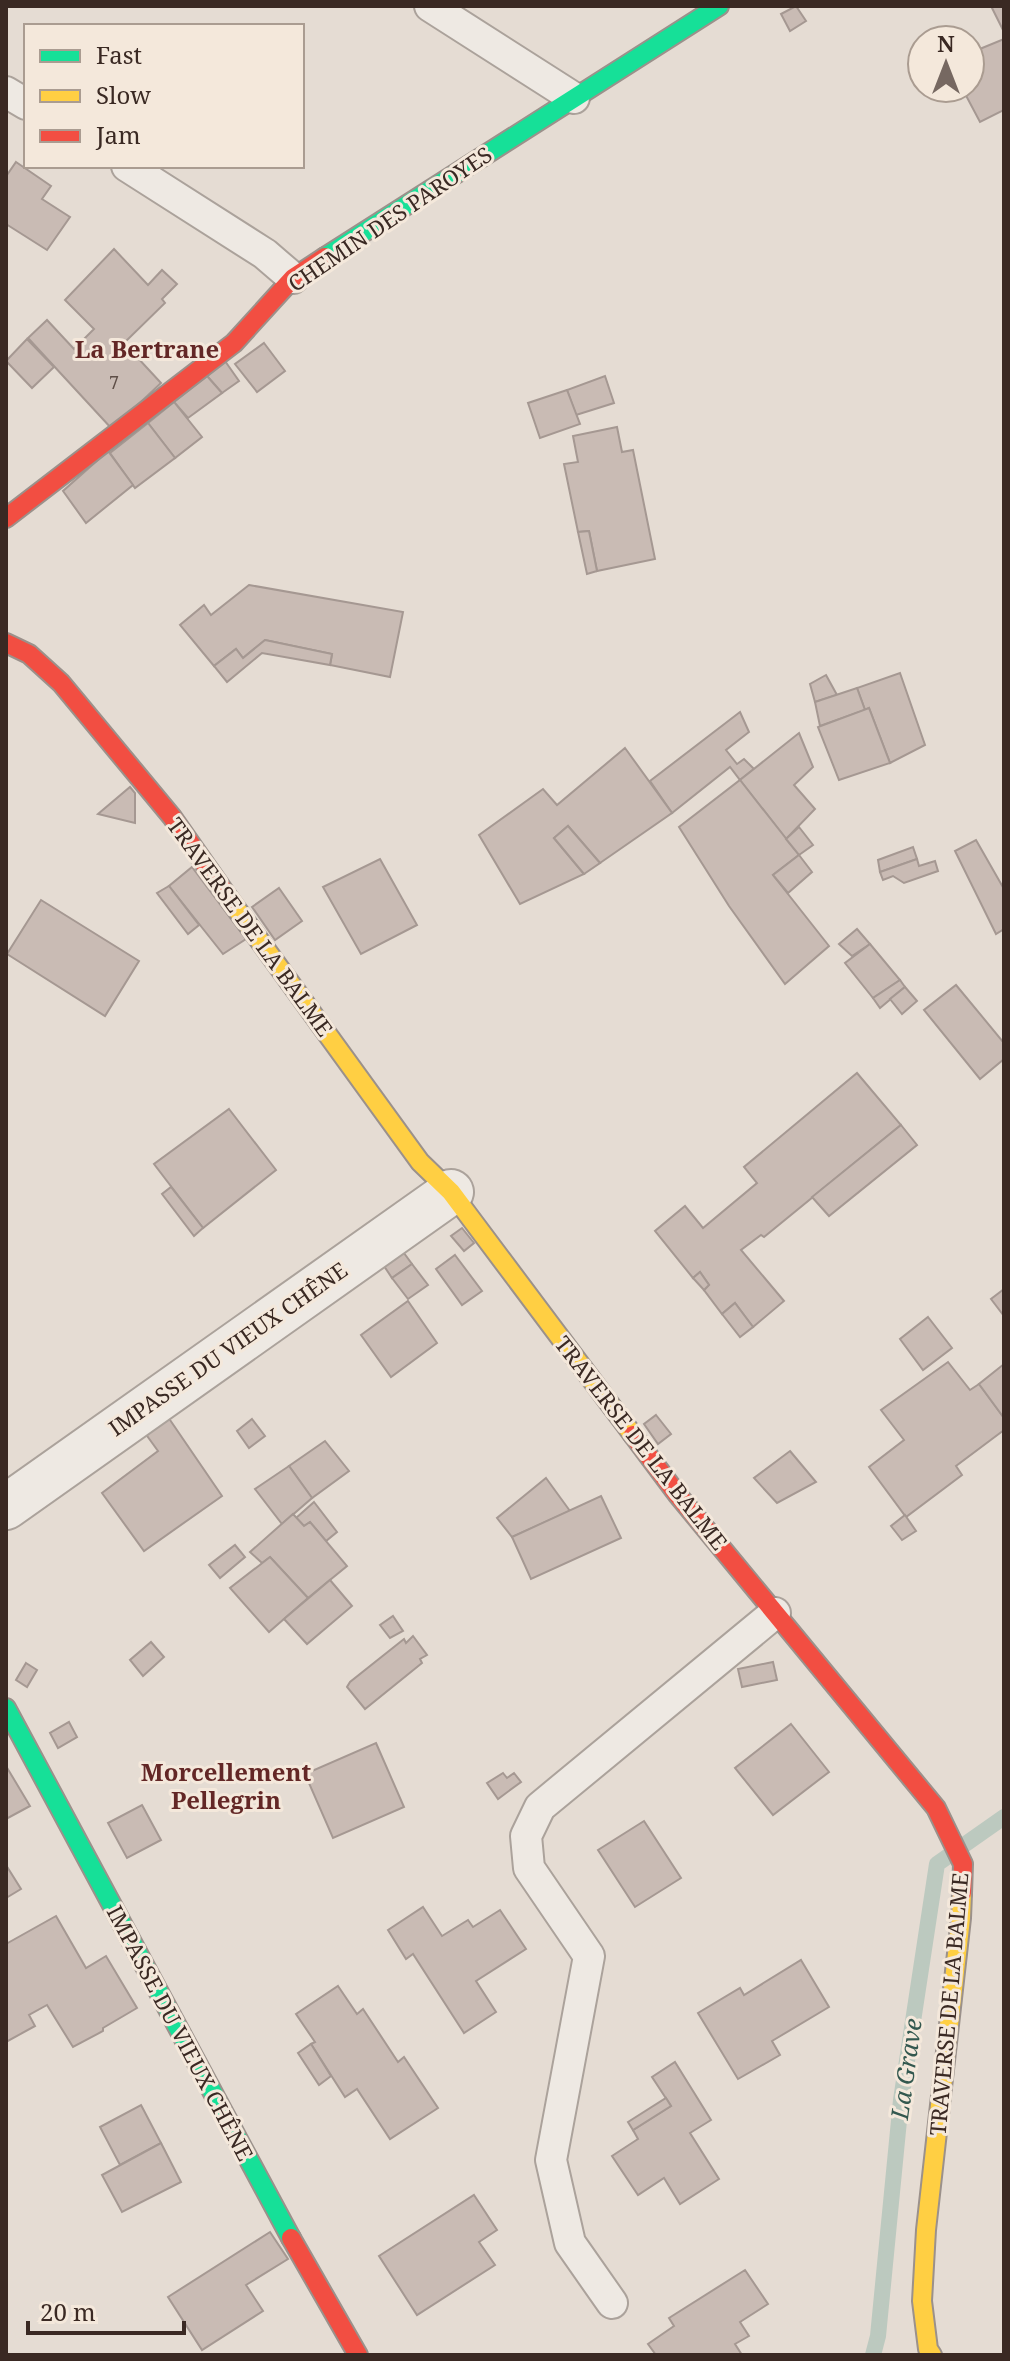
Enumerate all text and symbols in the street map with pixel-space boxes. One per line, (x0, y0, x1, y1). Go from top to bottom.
legend (24, 24, 304, 168)
north arrow (906, 24, 986, 104)
text: N (937, 28, 955, 58)
text: Fast (96, 38, 142, 71)
text: Slow (96, 78, 151, 111)
text: Jam (95, 118, 141, 151)
street label: CHEMIN DES PAROYES (282, 139, 497, 298)
district label: La Bertrane (75, 332, 219, 365)
house number: 7 (109, 370, 119, 394)
street label: TRAVERSE DE LA BALME (161, 811, 341, 1042)
street label: IMPASSE DU VIEUX CHÊNE (102, 1254, 353, 1442)
street label: TRAVERSE DE LA BALME (549, 1329, 735, 1556)
district label: Morcellement Pellegrin (141, 1755, 311, 1816)
street label: TRAVERSE DE LA BALME (922, 1871, 974, 2137)
street label: IMPASSE DU VIEUX CHÊNE (101, 1900, 261, 2165)
water label: La Grave (882, 2016, 929, 2122)
scale bar (28, 2285, 184, 2335)
text: 20 m (40, 2295, 96, 2328)

